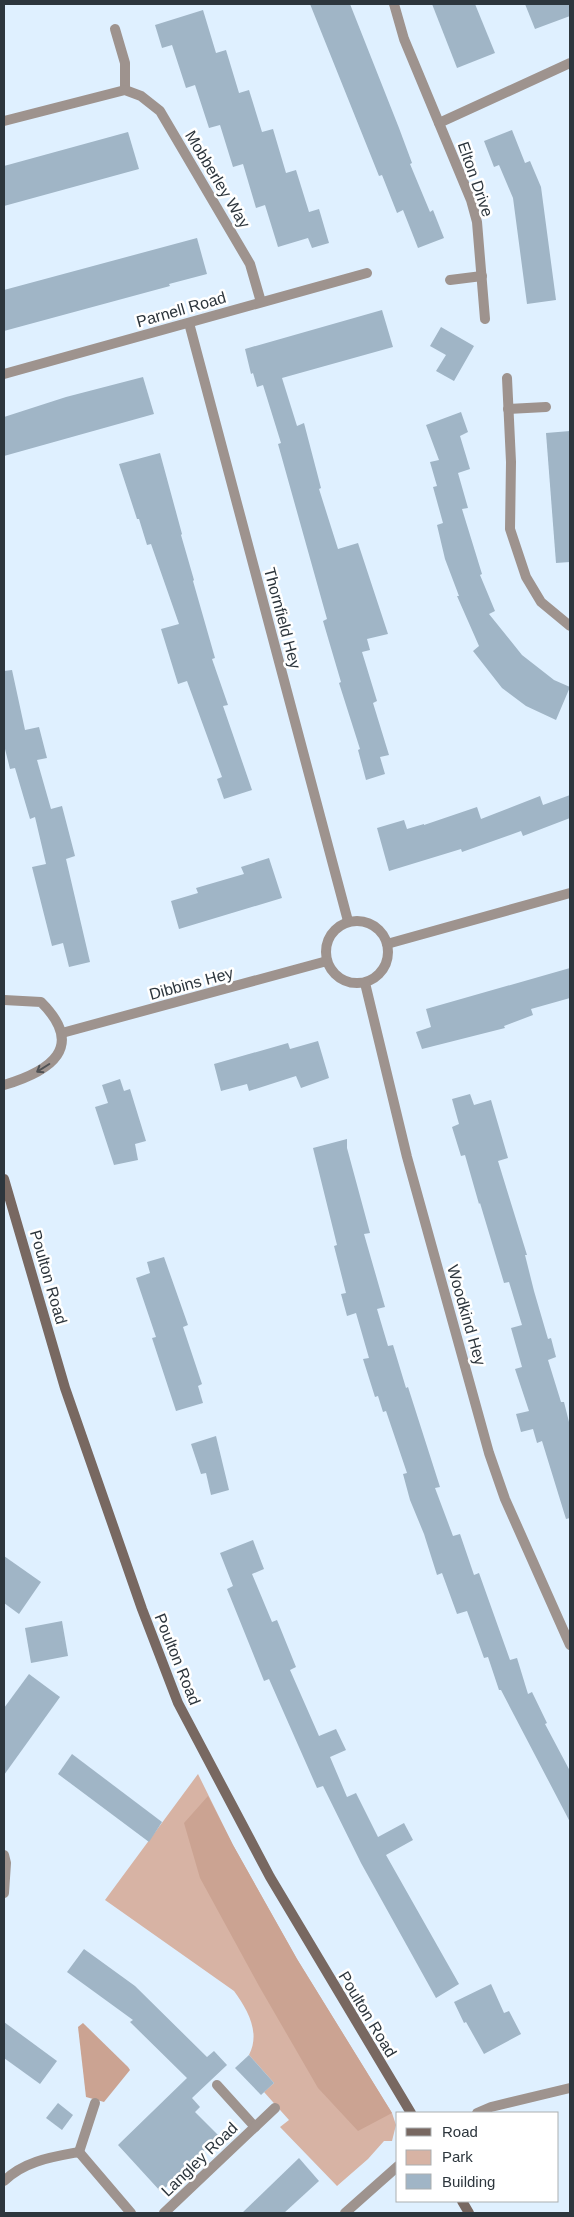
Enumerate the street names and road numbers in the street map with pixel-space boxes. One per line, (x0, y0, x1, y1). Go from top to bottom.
street label: Mobberley Way (182, 127, 253, 231)
street label: Elton Drive (455, 139, 496, 219)
street label: Parnell Road (134, 289, 228, 330)
street label: Thornfield Hey (261, 566, 304, 671)
street label: Dibbins Hey (147, 964, 235, 1003)
street label: Poulton Road (27, 1228, 70, 1326)
street label: Woodkind Hey (444, 1263, 489, 1367)
street label: Poulton Road (151, 1611, 204, 1707)
street label: Poulton Road (335, 1968, 400, 2060)
street label: Langley Road (158, 2119, 241, 2200)

